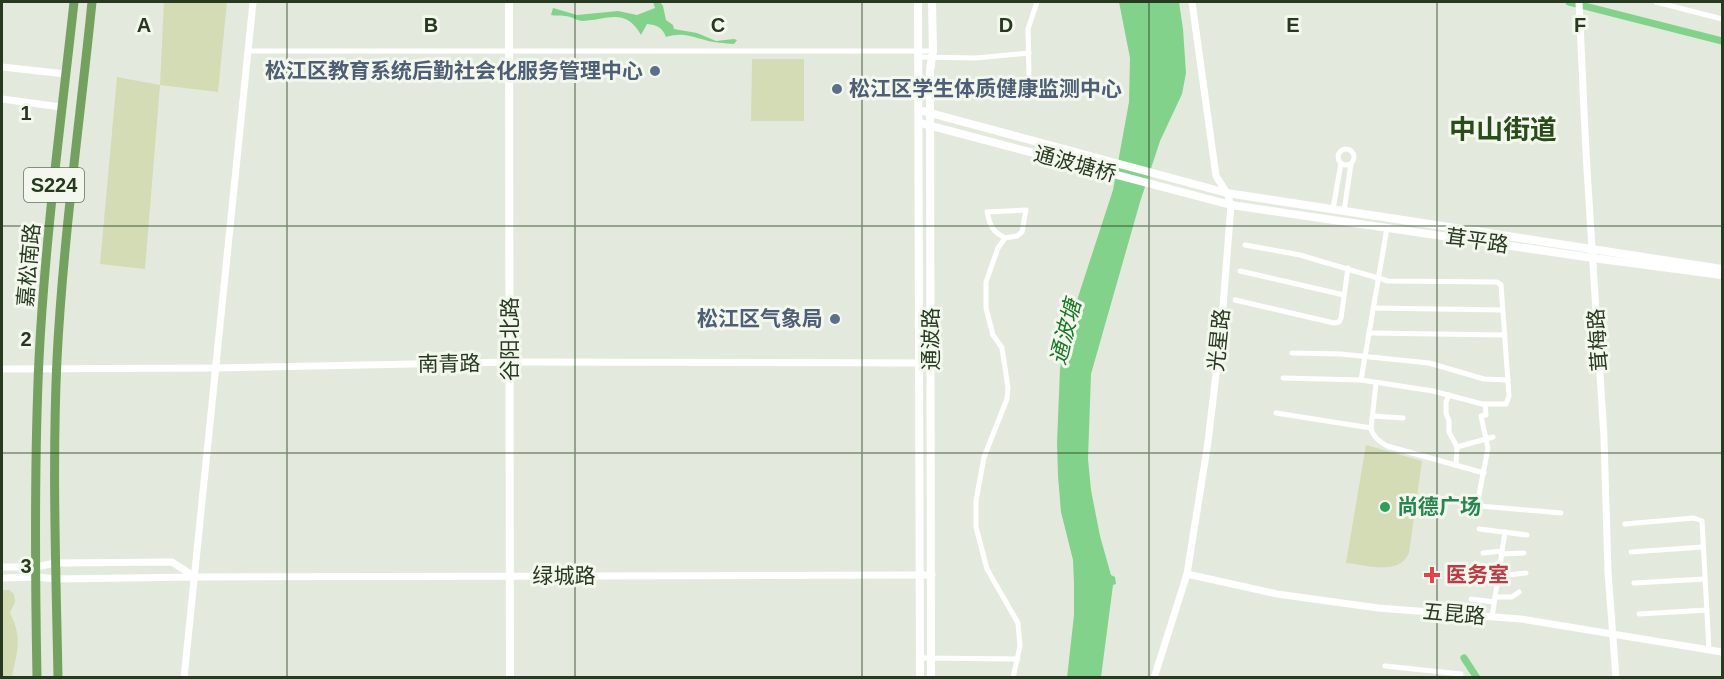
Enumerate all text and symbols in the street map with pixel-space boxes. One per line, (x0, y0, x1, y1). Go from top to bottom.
text: A (137, 14, 151, 36)
text: B (424, 14, 438, 36)
text: C (711, 14, 725, 36)
text: D (999, 14, 1013, 36)
text: E (1286, 14, 1300, 36)
text: F (1574, 14, 1586, 36)
place label: 松江区教育系统后勤社会化服务管理中心 (265, 59, 643, 82)
marker: 松江区教育系统后勤社会化服务管理中心 (648, 64, 662, 78)
place label: 松江区学生体质健康监测中心 (849, 77, 1122, 100)
marker: 松江区学生体质健康监测中心 (830, 82, 844, 96)
text: 1 (20, 102, 32, 124)
district label: 中山街道 (1449, 115, 1557, 145)
street label: 通波塘桥 (1032, 142, 1119, 185)
road number: S224 (24, 168, 84, 202)
street label: 嘉松南路 (13, 222, 44, 308)
street label: 茸平路 (1444, 225, 1510, 256)
water label: 通波塘 (1045, 293, 1087, 367)
street label: 谷阳北路 (498, 297, 521, 381)
place label: 松江区气象局 (697, 307, 823, 330)
street label: 光星路 (1204, 307, 1233, 372)
street label: 通波路 (919, 308, 942, 371)
street label: 茸梅路 (1584, 308, 1611, 372)
marker: 松江区气象局 (828, 312, 842, 326)
text: 2 (20, 328, 32, 350)
street label: 南青路 (417, 351, 481, 376)
place label: 尚德广场 (1397, 495, 1481, 518)
marker: 尚德广场 (1378, 500, 1392, 514)
text: 3 (20, 555, 32, 577)
place label: 医务室 (1446, 563, 1509, 586)
street label: 绿城路 (533, 564, 596, 587)
marker: 医务室 (1423, 566, 1441, 584)
street label: 五昆路 (1422, 599, 1486, 628)

